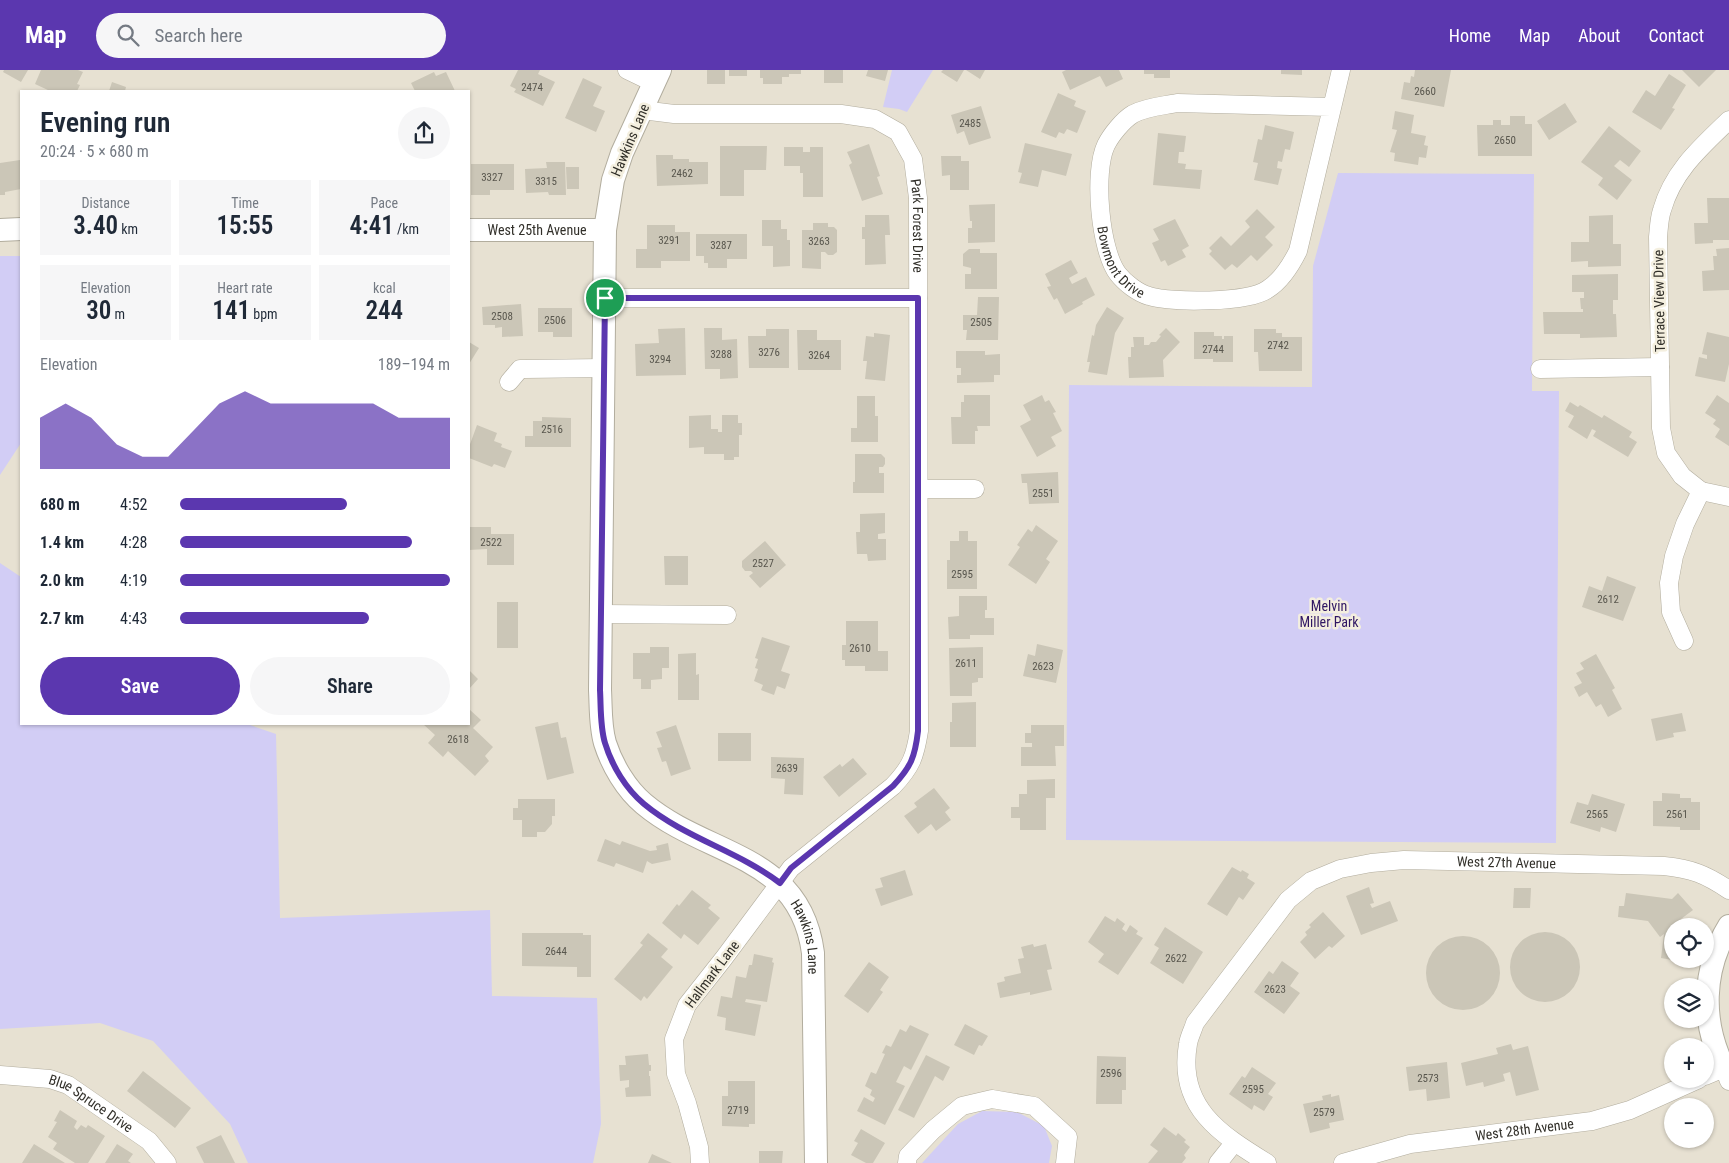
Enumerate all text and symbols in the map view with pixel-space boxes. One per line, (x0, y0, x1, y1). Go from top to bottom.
search box (96, 13, 446, 58)
text: Map (25, 21, 66, 49)
icon: search (114, 21, 142, 49)
text: Search here (154, 24, 243, 47)
text: Home (1449, 25, 1491, 46)
text: Map (1519, 25, 1550, 46)
text: About (1578, 25, 1620, 46)
text: Contact (1648, 25, 1704, 46)
house number: 2474 (521, 81, 543, 94)
house number: 2660 (1414, 85, 1436, 98)
street label: Hawkins Lane (608, 101, 653, 179)
text: Evening run (40, 106, 170, 139)
button: share (398, 107, 450, 159)
house number: 2485 (959, 117, 981, 130)
house number: 2650 (1494, 134, 1516, 147)
text: 20:24 · 5 × 680 m (40, 142, 149, 161)
house number: 2462 (671, 167, 693, 180)
house number: 3327 (481, 171, 503, 184)
house number: 3315 (535, 175, 557, 188)
street label: Park Forest Drive (908, 178, 926, 273)
text: Distance (82, 195, 130, 211)
text: Time (231, 195, 259, 211)
text: Pace (371, 195, 398, 211)
text: 3.40 (73, 211, 118, 240)
text: 15:55 (217, 211, 273, 240)
text: 4:41 (350, 211, 394, 240)
text: km (118, 221, 138, 237)
text: /km (394, 221, 419, 237)
street label: West 25th Avenue (487, 222, 587, 238)
street label: Bowmont Drive (1094, 225, 1148, 301)
house number: 3291 (658, 234, 680, 247)
house number: 3263 (808, 235, 830, 248)
house number: 3287 (710, 239, 732, 252)
street label: Terrace View Drive (1650, 249, 1668, 352)
pin (584, 277, 626, 319)
text: Elevation (80, 280, 131, 296)
text: Heart rate (217, 280, 273, 296)
text: kcal (373, 280, 396, 296)
icon: arrive (591, 284, 619, 312)
text: 30 (86, 296, 111, 325)
text: 141 (212, 296, 250, 325)
text: 244 (365, 296, 403, 325)
text: m (111, 306, 125, 322)
text: bpm (250, 306, 278, 322)
house number: 2508 (491, 310, 513, 323)
house number: 2506 (544, 314, 566, 327)
house number: 2505 (970, 316, 992, 329)
house number: 2742 (1267, 339, 1289, 352)
house number: 2744 (1202, 343, 1224, 356)
house number: 3276 (758, 346, 780, 359)
house number: 3288 (710, 348, 732, 361)
house number: 3264 (808, 349, 830, 362)
house number: 3294 (649, 353, 671, 366)
text: Elevation (40, 355, 98, 374)
text: 189–194 m (378, 355, 450, 374)
house number: 2516 (541, 423, 563, 436)
house number: 2551 (1032, 487, 1054, 500)
text: 680 m (40, 495, 80, 514)
text: 4:52 (120, 495, 147, 514)
text: 1.4 km (40, 533, 84, 552)
text: 4:28 (120, 533, 147, 552)
house number: 2522 (480, 536, 502, 549)
house number: 2527 (752, 557, 774, 570)
house number: 2595 (951, 568, 973, 581)
text: 2.0 km (40, 571, 84, 590)
text: 4:19 (120, 571, 147, 590)
house number: 2612 (1597, 593, 1619, 606)
park label: Melvin Miller Park (1299, 598, 1359, 630)
text: 2.7 km (40, 609, 84, 628)
text: 4:43 (120, 609, 147, 628)
house number: 2610 (849, 642, 871, 655)
button: Save (40, 657, 240, 715)
button: Share (250, 657, 450, 715)
house number: 2611 (955, 657, 977, 670)
house number: 2623 (1032, 660, 1054, 673)
house number: 2618 (447, 733, 469, 746)
house number: 2639 (776, 762, 798, 775)
house number: 2565 (1586, 808, 1608, 821)
house number: 2561 (1666, 808, 1688, 821)
street label: West 27th Avenue (1457, 853, 1556, 872)
street label: Hawkins Lane (788, 896, 821, 975)
map controls (1664, 918, 1714, 1148)
button: locate (1664, 918, 1714, 968)
street label: Hallmark Lane (682, 937, 743, 1011)
house number: 2644 (545, 945, 567, 958)
house number: 2622 (1165, 952, 1187, 965)
button: layers (1664, 978, 1714, 1028)
house number: 2623 (1264, 983, 1286, 996)
button: + (1664, 1038, 1714, 1088)
house number: 2596 (1100, 1067, 1122, 1080)
street label: Blue Spruce Drive (47, 1071, 136, 1136)
house number: 2573 (1417, 1072, 1439, 1085)
house number: 2595 (1242, 1083, 1264, 1096)
button: − (1664, 1098, 1714, 1148)
house number: 2719 (727, 1104, 749, 1117)
house number: 2579 (1313, 1106, 1335, 1119)
street label: West 28th Avenue (1474, 1115, 1575, 1144)

